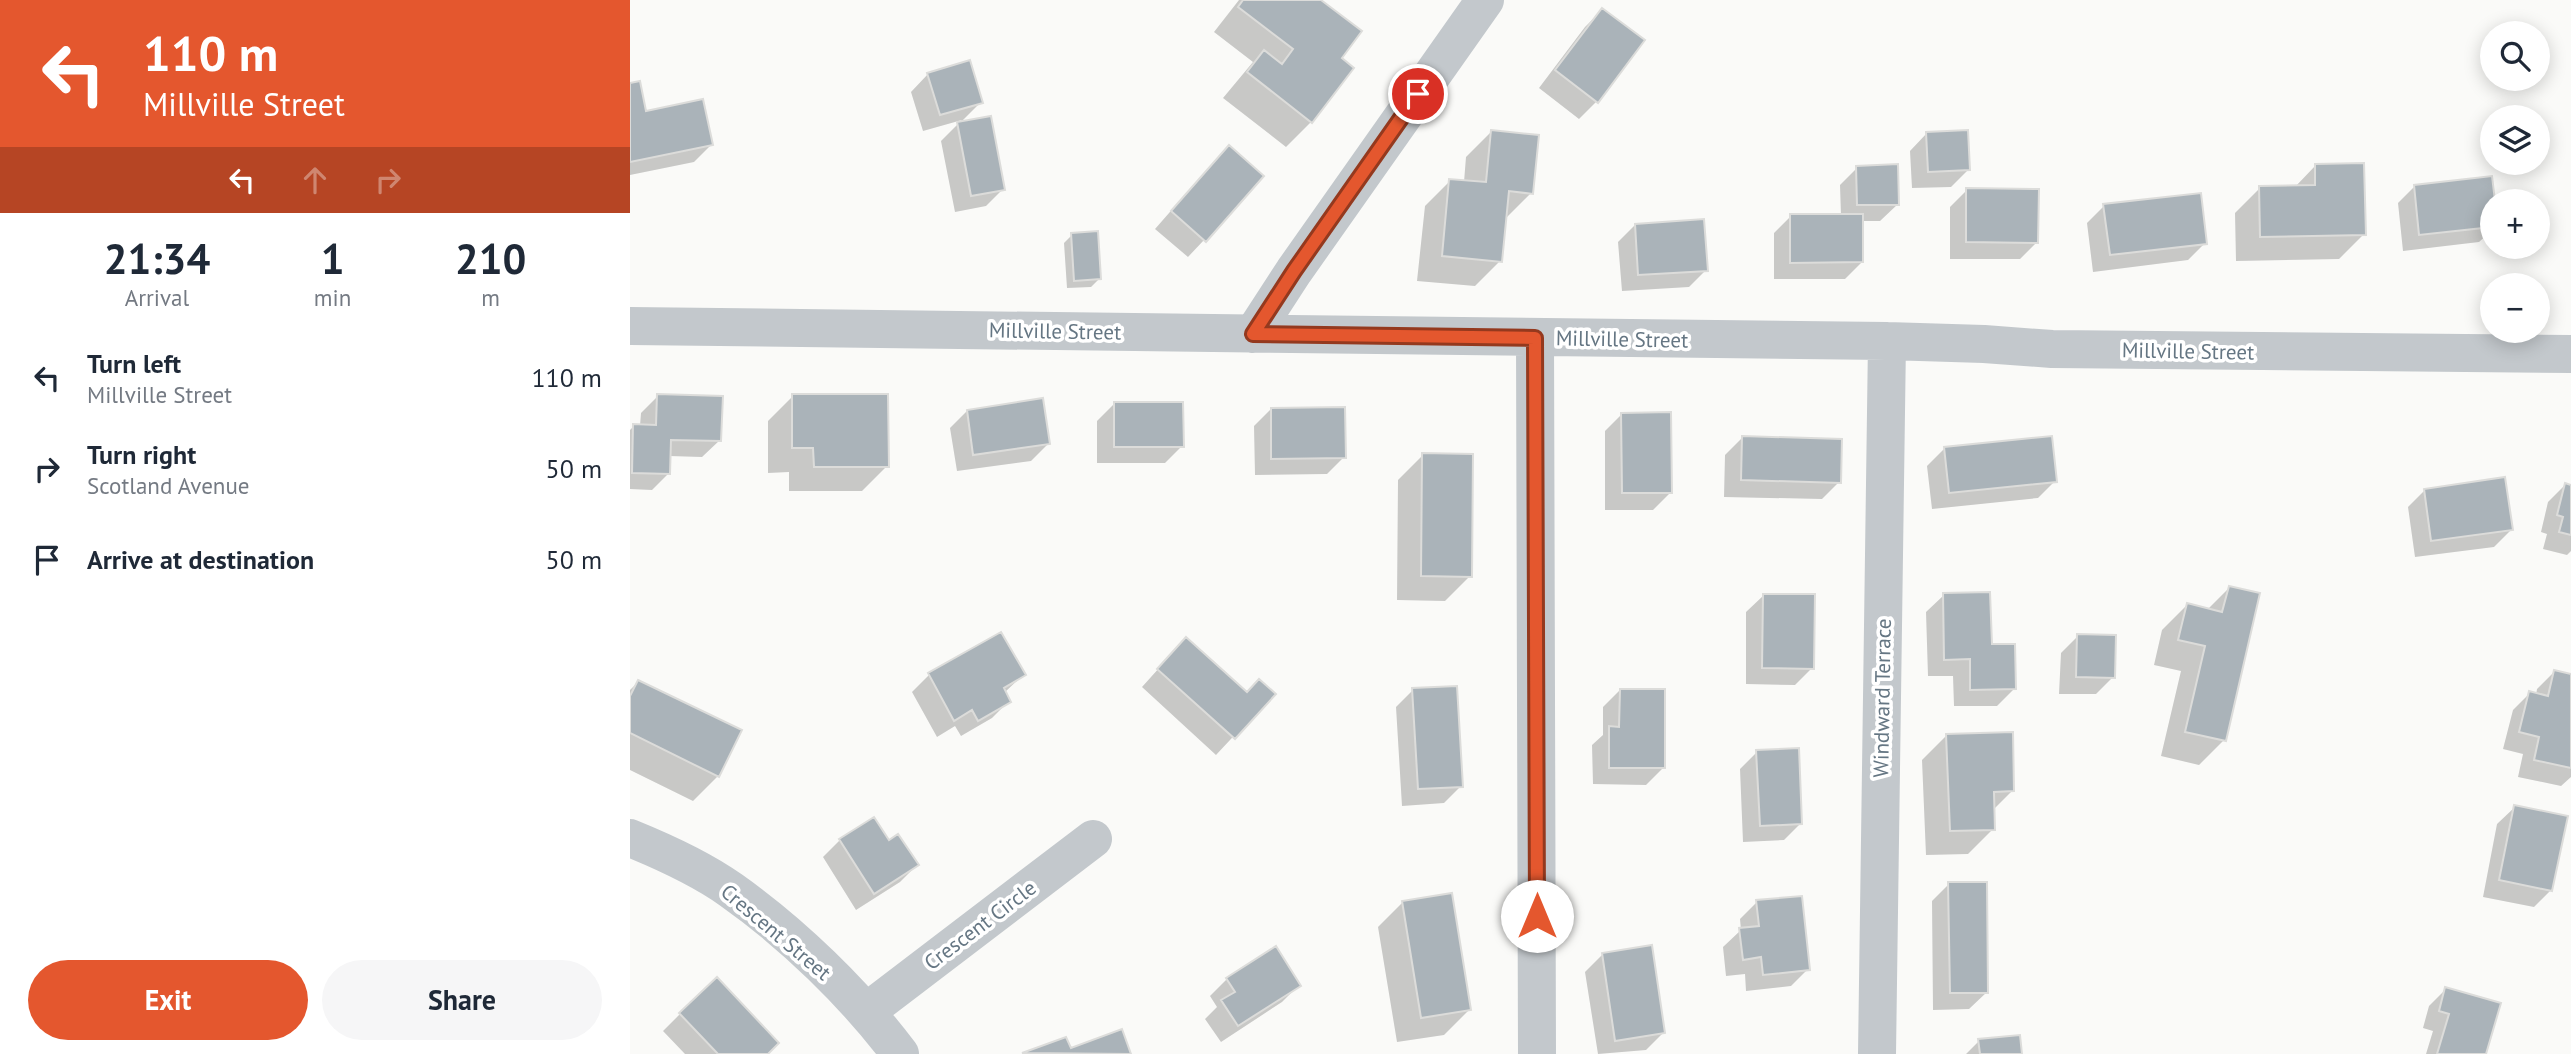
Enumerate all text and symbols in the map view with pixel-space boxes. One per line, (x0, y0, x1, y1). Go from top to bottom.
text: 110 m (143, 21, 278, 85)
map controls (2480, 21, 2550, 343)
button: search (2480, 21, 2550, 91)
icon: left (28, 28, 119, 119)
pin (1388, 64, 1448, 124)
icon: arrive (1399, 75, 1437, 113)
text: Millville Street (143, 83, 345, 125)
button: layers (2480, 105, 2550, 175)
icon: left (223, 161, 261, 199)
icon: ahead (296, 161, 334, 199)
icon: right (369, 161, 407, 199)
button: + (2480, 189, 2550, 259)
text: 21:34 (104, 231, 210, 286)
text: 1 (321, 231, 344, 286)
text: 210 (455, 231, 526, 286)
button: − (2480, 273, 2550, 343)
text: Arrival (125, 283, 189, 312)
text: min (314, 283, 351, 312)
text: m (481, 283, 500, 312)
street label: Millville Street (989, 316, 1121, 346)
street label: Millville Street (1556, 324, 1688, 354)
street label: Millville Street (2122, 336, 2254, 366)
text: Turn left (87, 347, 181, 380)
icon: left (28, 359, 66, 397)
text: 110 m (531, 361, 602, 394)
text: Millville Street (87, 380, 232, 409)
text: Turn right (87, 438, 196, 471)
icon: right (28, 450, 66, 488)
text: 50 m (546, 452, 602, 485)
text: Scotland Avenue (87, 471, 250, 500)
icon: arrive (28, 541, 66, 579)
text: Arrive at destination (87, 543, 314, 576)
text: 50 m (546, 543, 602, 576)
street label: Windward Terrace (1867, 618, 1897, 778)
street label: Crescent Circle (919, 874, 1041, 976)
street label: Crescent Street (715, 878, 837, 986)
position arrow (1500, 879, 1574, 953)
button: Exit (28, 960, 308, 1040)
button: Share (322, 960, 602, 1040)

